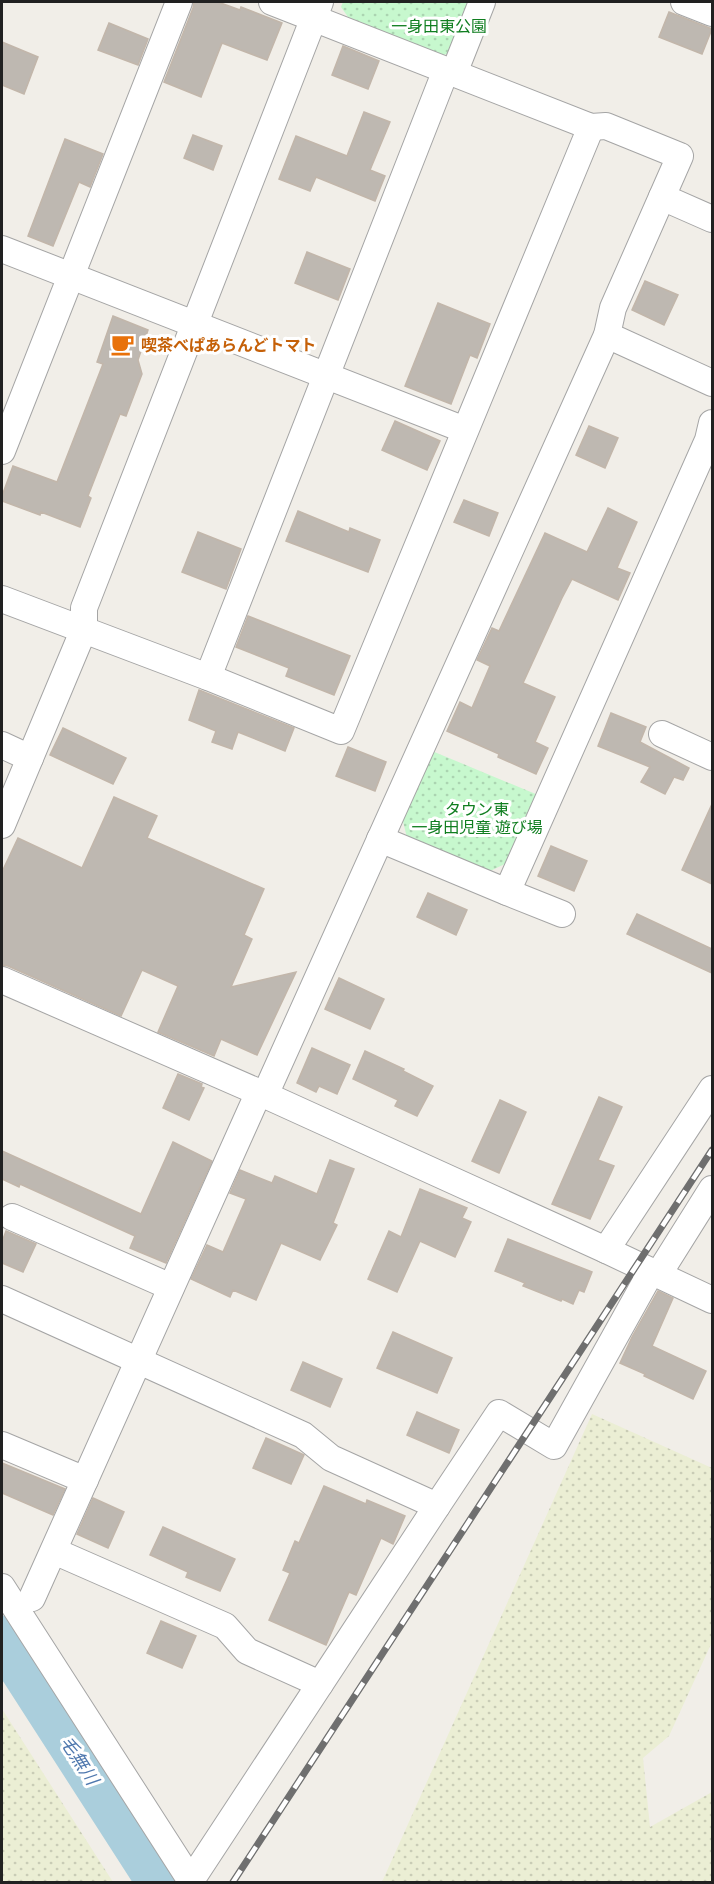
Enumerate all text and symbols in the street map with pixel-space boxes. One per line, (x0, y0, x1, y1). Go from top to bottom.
park label: 一身田東公園 (391, 17, 487, 35)
cafe icon: 喫茶べぱあらんどトマト (110, 332, 136, 358)
place label: 喫茶べぱあらんどトマト (141, 336, 317, 354)
park label: タウン東 一身田児童 遊び場 (411, 800, 543, 836)
water label: 毛無川 (57, 1732, 104, 1790)

